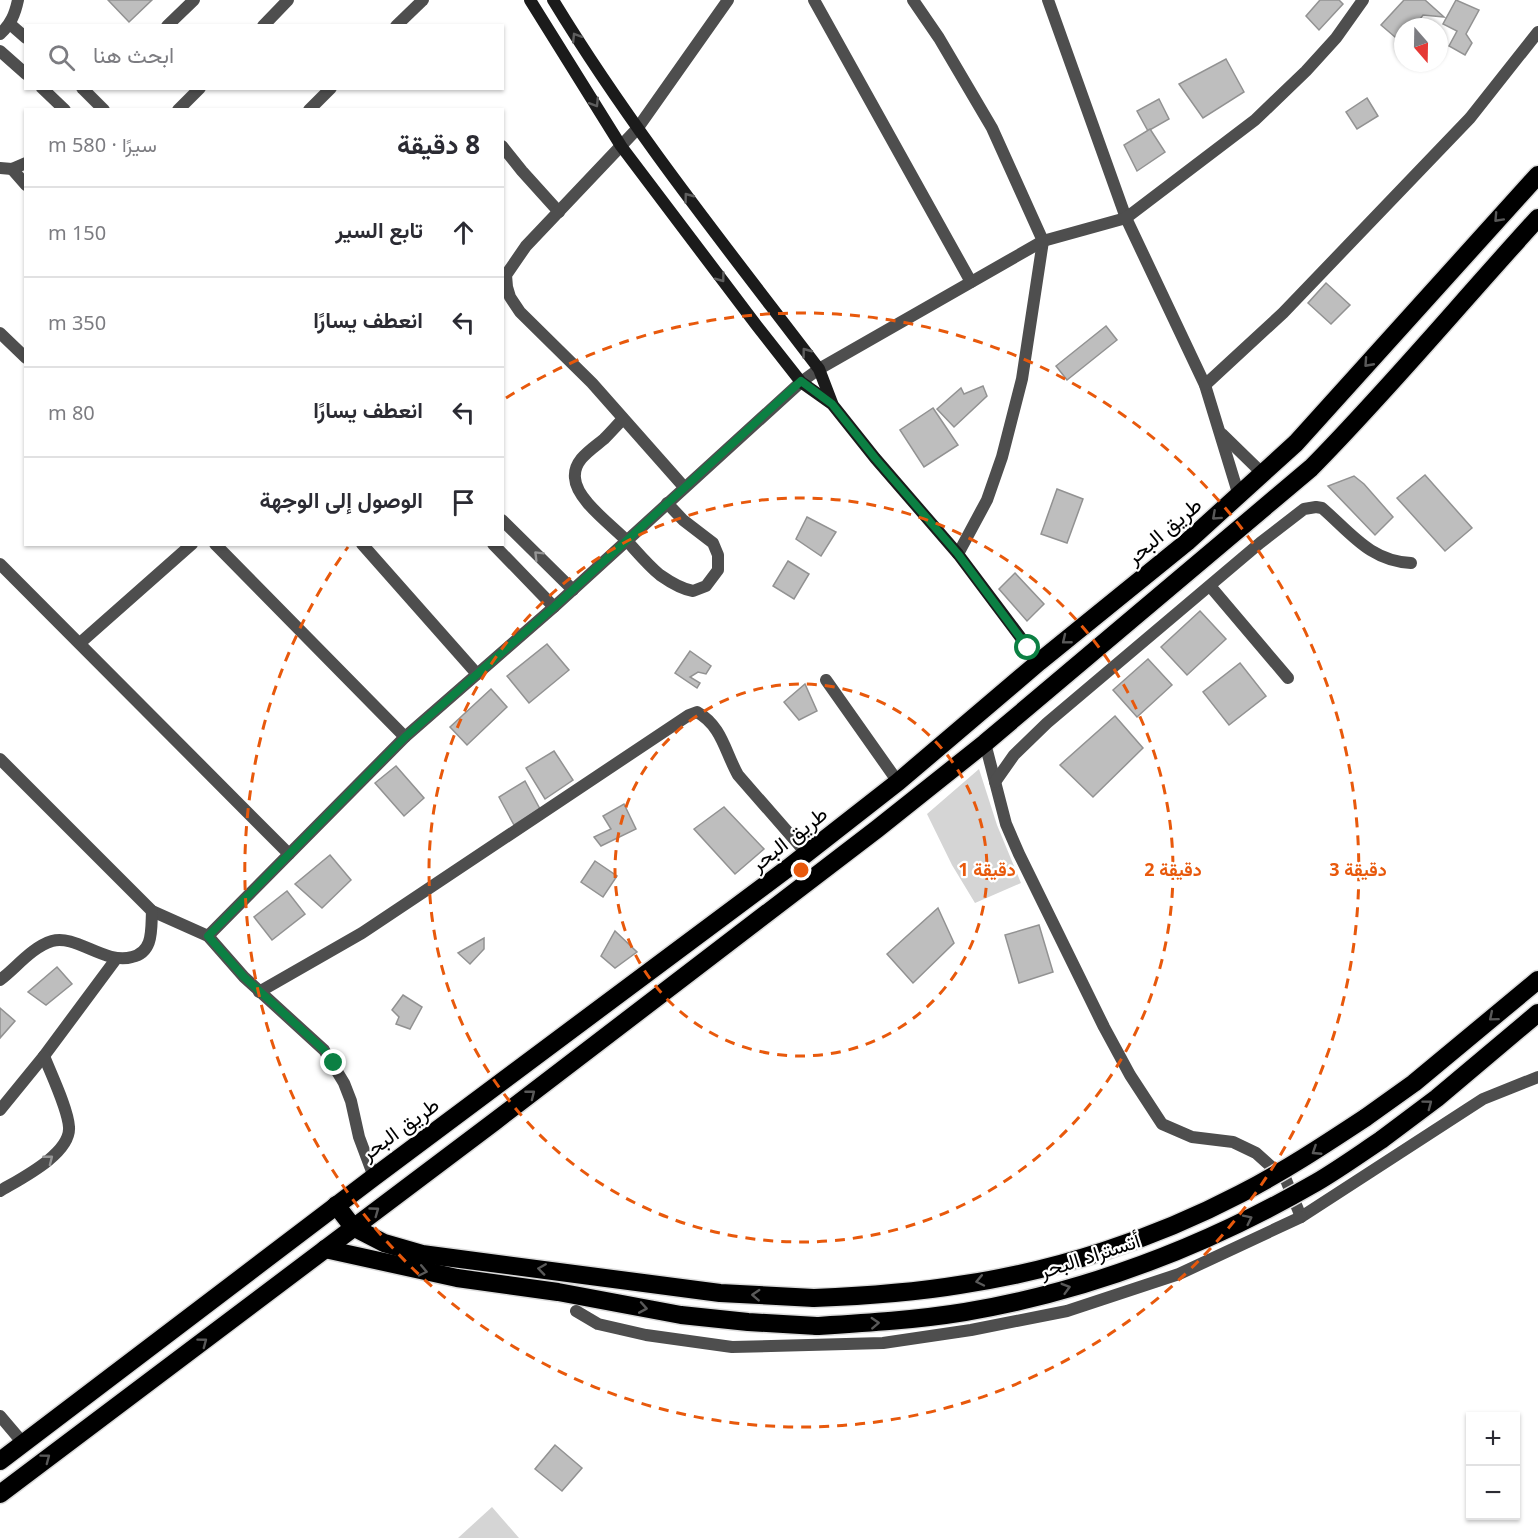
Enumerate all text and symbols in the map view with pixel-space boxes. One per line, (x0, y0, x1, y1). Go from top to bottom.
north arrow (1394, 18, 1448, 72)
search box (24, 24, 504, 90)
one-way arrow (572, 33, 583, 44)
text: ابحث هنا (93, 39, 174, 69)
icon: search (45, 41, 78, 74)
one-way arrow (587, 97, 599, 107)
text: 8 دقيقة (397, 126, 480, 162)
text: سيرًا · 580 m (48, 131, 157, 158)
one-way arrow (685, 192, 696, 203)
one-way arrow (1494, 211, 1505, 222)
text: تابع السير (335, 214, 423, 244)
icon: ahead (447, 216, 480, 249)
text: 150 m (48, 219, 106, 246)
one-way arrow (714, 271, 725, 282)
text: انعطف يسارًا (313, 304, 423, 334)
icon: left (447, 306, 480, 339)
text: 350 m (48, 309, 106, 336)
one-way arrow (802, 348, 813, 359)
one-way arrow (1364, 356, 1375, 367)
text: انعطف يسارًا (313, 394, 423, 424)
icon: left (447, 396, 480, 429)
text: 80 m (48, 399, 95, 426)
text: الوصول إلى الوجهة (259, 484, 423, 514)
icon: arrive (447, 486, 480, 519)
street label: طريق البحر (1119, 490, 1207, 571)
one-way arrow (1212, 509, 1223, 520)
one-way arrow (534, 551, 544, 562)
one-way arrow (1062, 633, 1073, 644)
route start (1014, 634, 1040, 660)
street label: طريق البحر (743, 799, 833, 878)
text: 1 دقيقة (958, 857, 1016, 881)
text: 2 دقيقة (1144, 857, 1202, 881)
text: 3 دقيقة (1329, 857, 1387, 881)
centre of rings (791, 860, 811, 880)
one-way arrow (1489, 1010, 1500, 1021)
route end (320, 1049, 346, 1075)
street label: طريق البحر (354, 1090, 444, 1167)
one-way arrow (524, 1091, 535, 1102)
one-way arrow (1421, 1101, 1432, 1112)
one-way arrow (1312, 1143, 1322, 1155)
one-way arrow (42, 1156, 53, 1167)
one-way arrow (368, 1207, 379, 1218)
one-way arrow (1242, 1214, 1253, 1226)
street label: أتستراد البحر (1035, 1226, 1144, 1285)
one-way arrow (418, 1264, 428, 1277)
one-way arrow (538, 1264, 547, 1276)
one-way arrow (975, 1274, 985, 1287)
one-way arrow (1061, 1283, 1071, 1295)
one-way arrow (751, 1289, 760, 1302)
one-way arrow (638, 1301, 648, 1314)
one-way arrow (870, 1316, 879, 1329)
one-way arrow (196, 1338, 207, 1349)
map controls (1466, 1412, 1520, 1520)
button: + (1466, 1412, 1520, 1466)
one-way arrow (40, 1454, 51, 1465)
button: − (1466, 1466, 1520, 1520)

